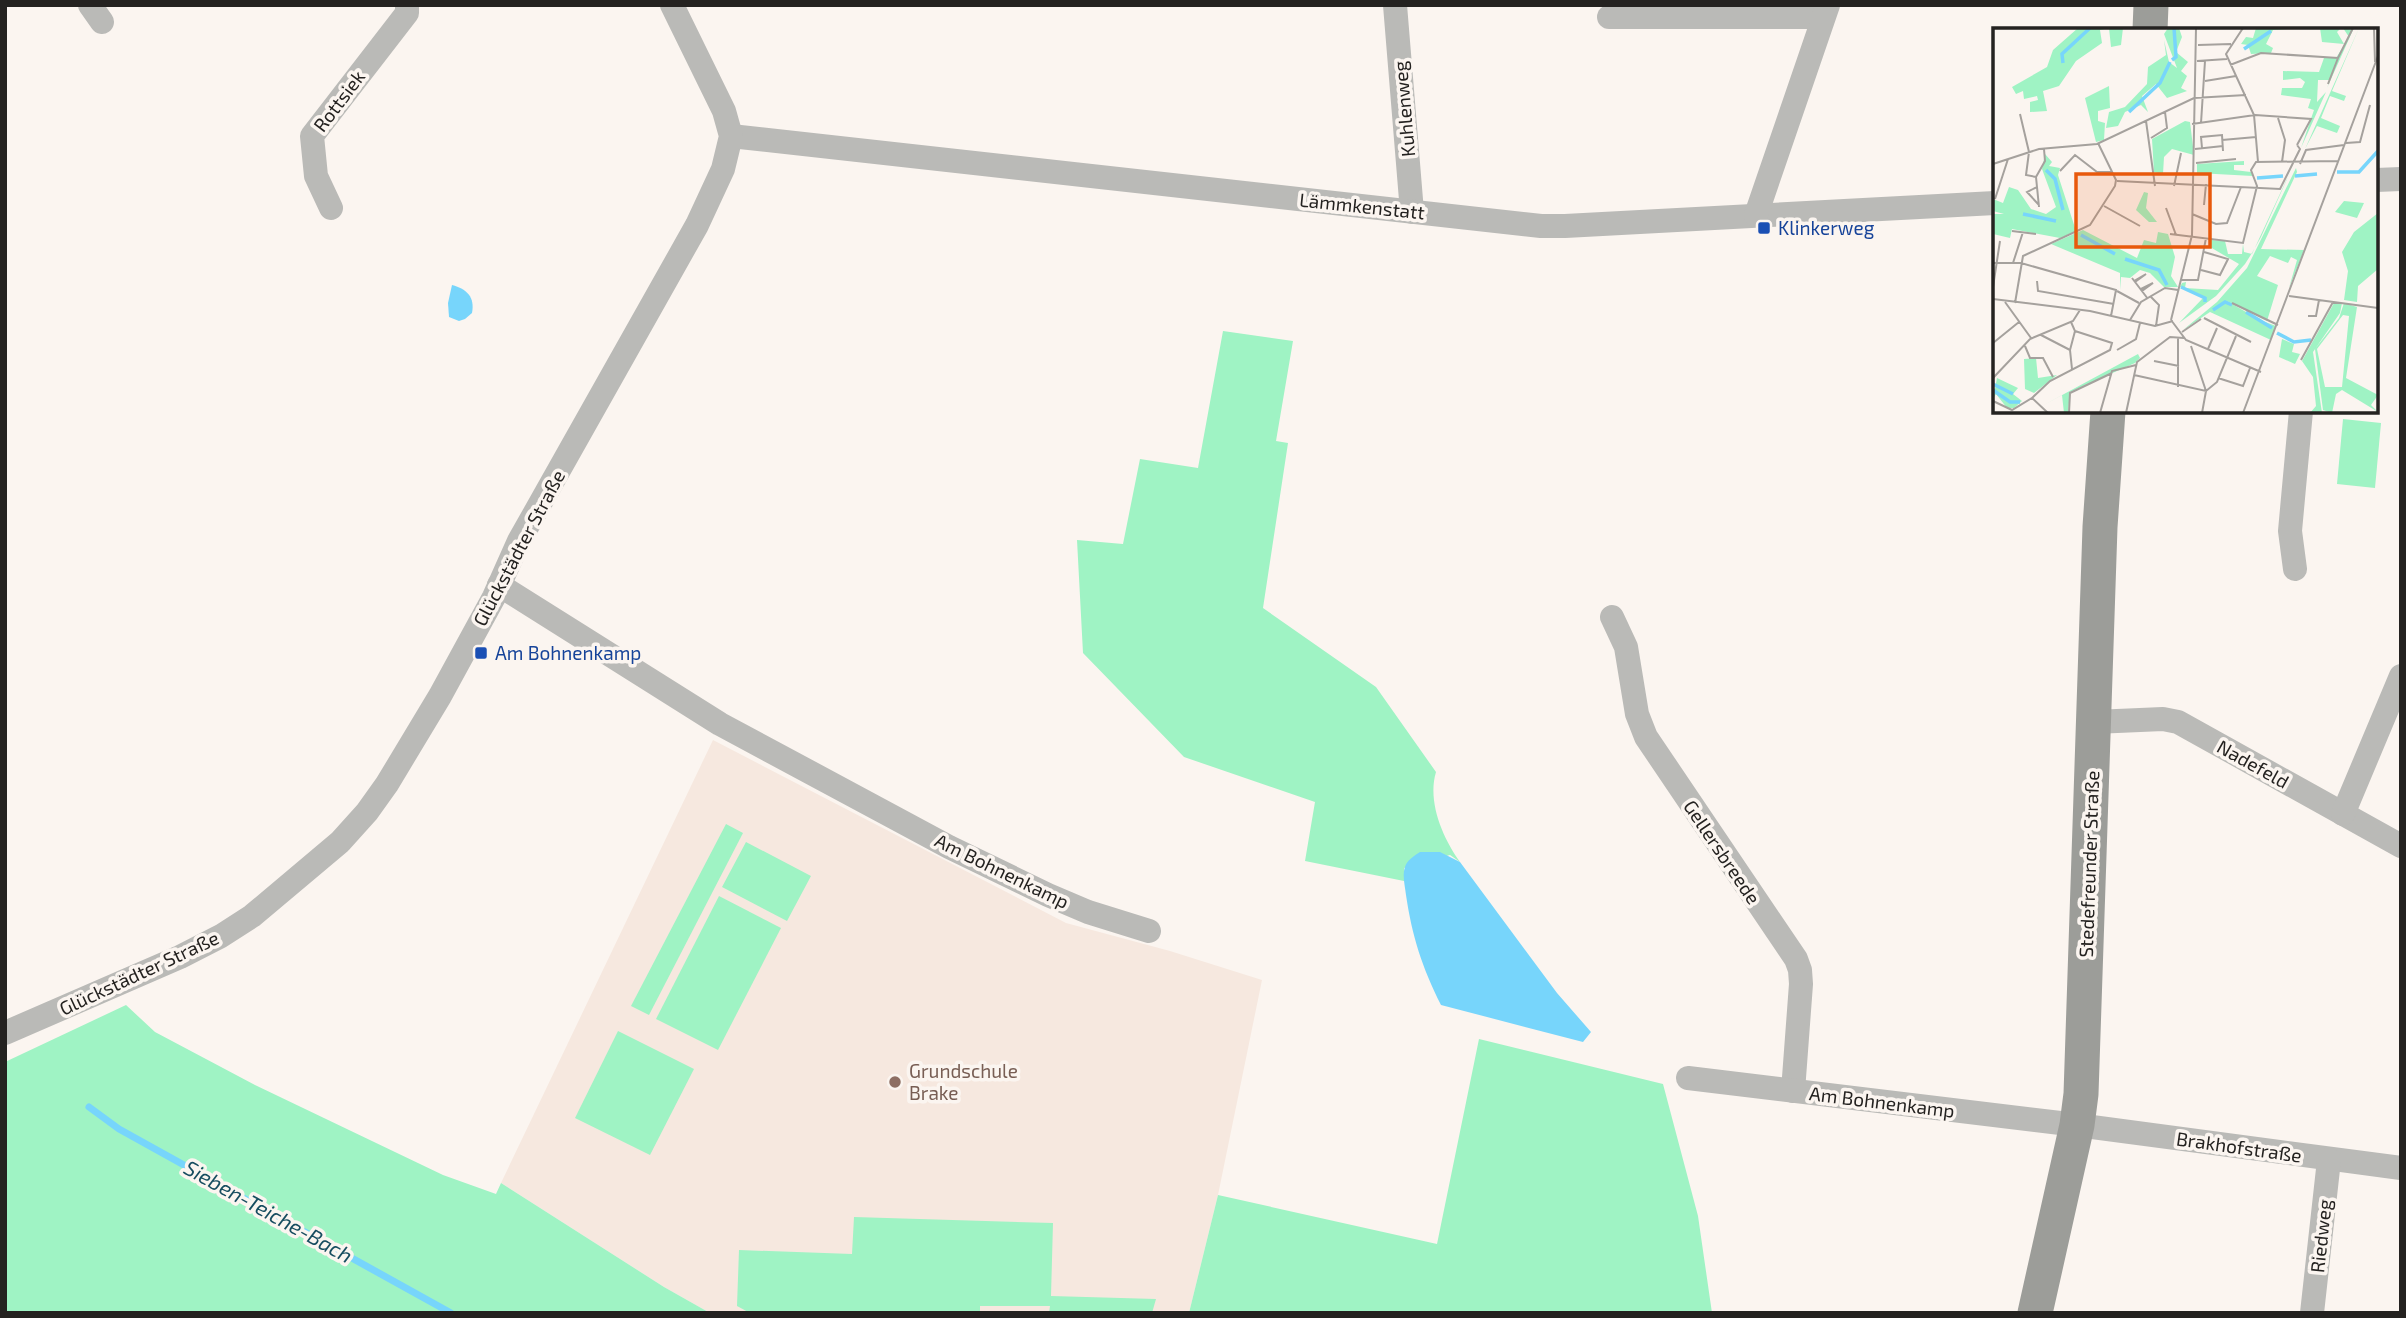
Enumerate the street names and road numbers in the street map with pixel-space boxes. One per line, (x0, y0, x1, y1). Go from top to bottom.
street label: Kuhlenweg (1388, 60, 1419, 158)
street label: Rottsiek (308, 65, 369, 136)
street label: Lämmkenstatt (1298, 187, 1426, 224)
street label: Glückstädter Straße (468, 466, 569, 630)
street label: Nadefeld (2213, 734, 2293, 793)
street label: Stedefreunder Straße (2074, 770, 2103, 958)
street label: Gellersbreede (1679, 795, 1766, 908)
street label: Am Bohnenkamp (931, 828, 1073, 913)
street label: Glückstädter Straße (55, 925, 222, 1020)
street label: Am Bohnenkamp (1808, 1081, 1956, 1122)
street label: Brakhofstraße (2175, 1126, 2303, 1167)
street label: Riedweg (2305, 1198, 2336, 1274)

